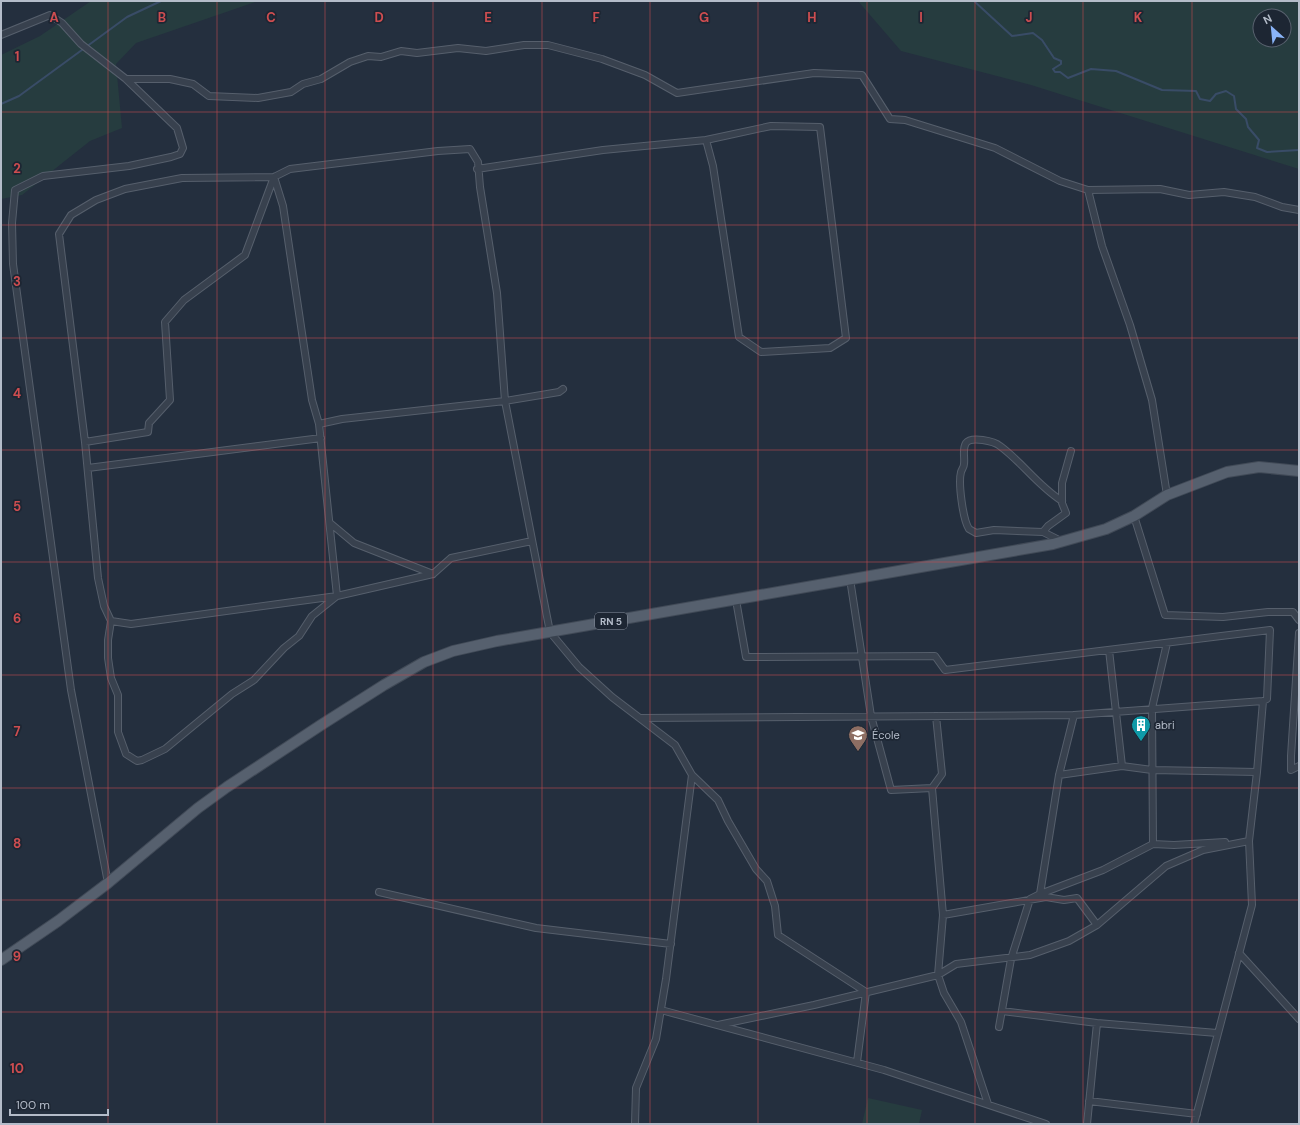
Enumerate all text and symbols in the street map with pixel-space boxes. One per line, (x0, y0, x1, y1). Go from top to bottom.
north arrow (1252, 8, 1292, 48)
text: A (49, 9, 59, 26)
text: B (158, 9, 166, 26)
text: C (266, 9, 276, 26)
text: D (374, 9, 384, 26)
text: E (484, 9, 492, 26)
text: F (592, 9, 600, 26)
text: G (699, 9, 709, 26)
text: H (807, 9, 817, 26)
text: I (919, 9, 923, 26)
text: J (1025, 9, 1033, 26)
text: K (1134, 9, 1143, 26)
text: N (1261, 11, 1274, 27)
text: 1 (15, 48, 19, 65)
text: 2 (13, 160, 21, 177)
text: 3 (13, 273, 21, 290)
text: 4 (13, 385, 21, 402)
text: 5 (13, 498, 21, 515)
text: 6 (13, 610, 21, 627)
road number: RN 5 (595, 613, 627, 629)
building icon: abri (1130, 714, 1152, 742)
place label: abri (1155, 718, 1175, 732)
text: 7 (14, 723, 21, 740)
school or university icon: École (847, 724, 869, 752)
place label: École (872, 728, 900, 742)
text: 8 (13, 835, 21, 852)
text: 9 (13, 948, 21, 965)
text: 10 (10, 1060, 24, 1077)
scale bar (10, 1091, 108, 1117)
text: 100 m (16, 1097, 50, 1113)

